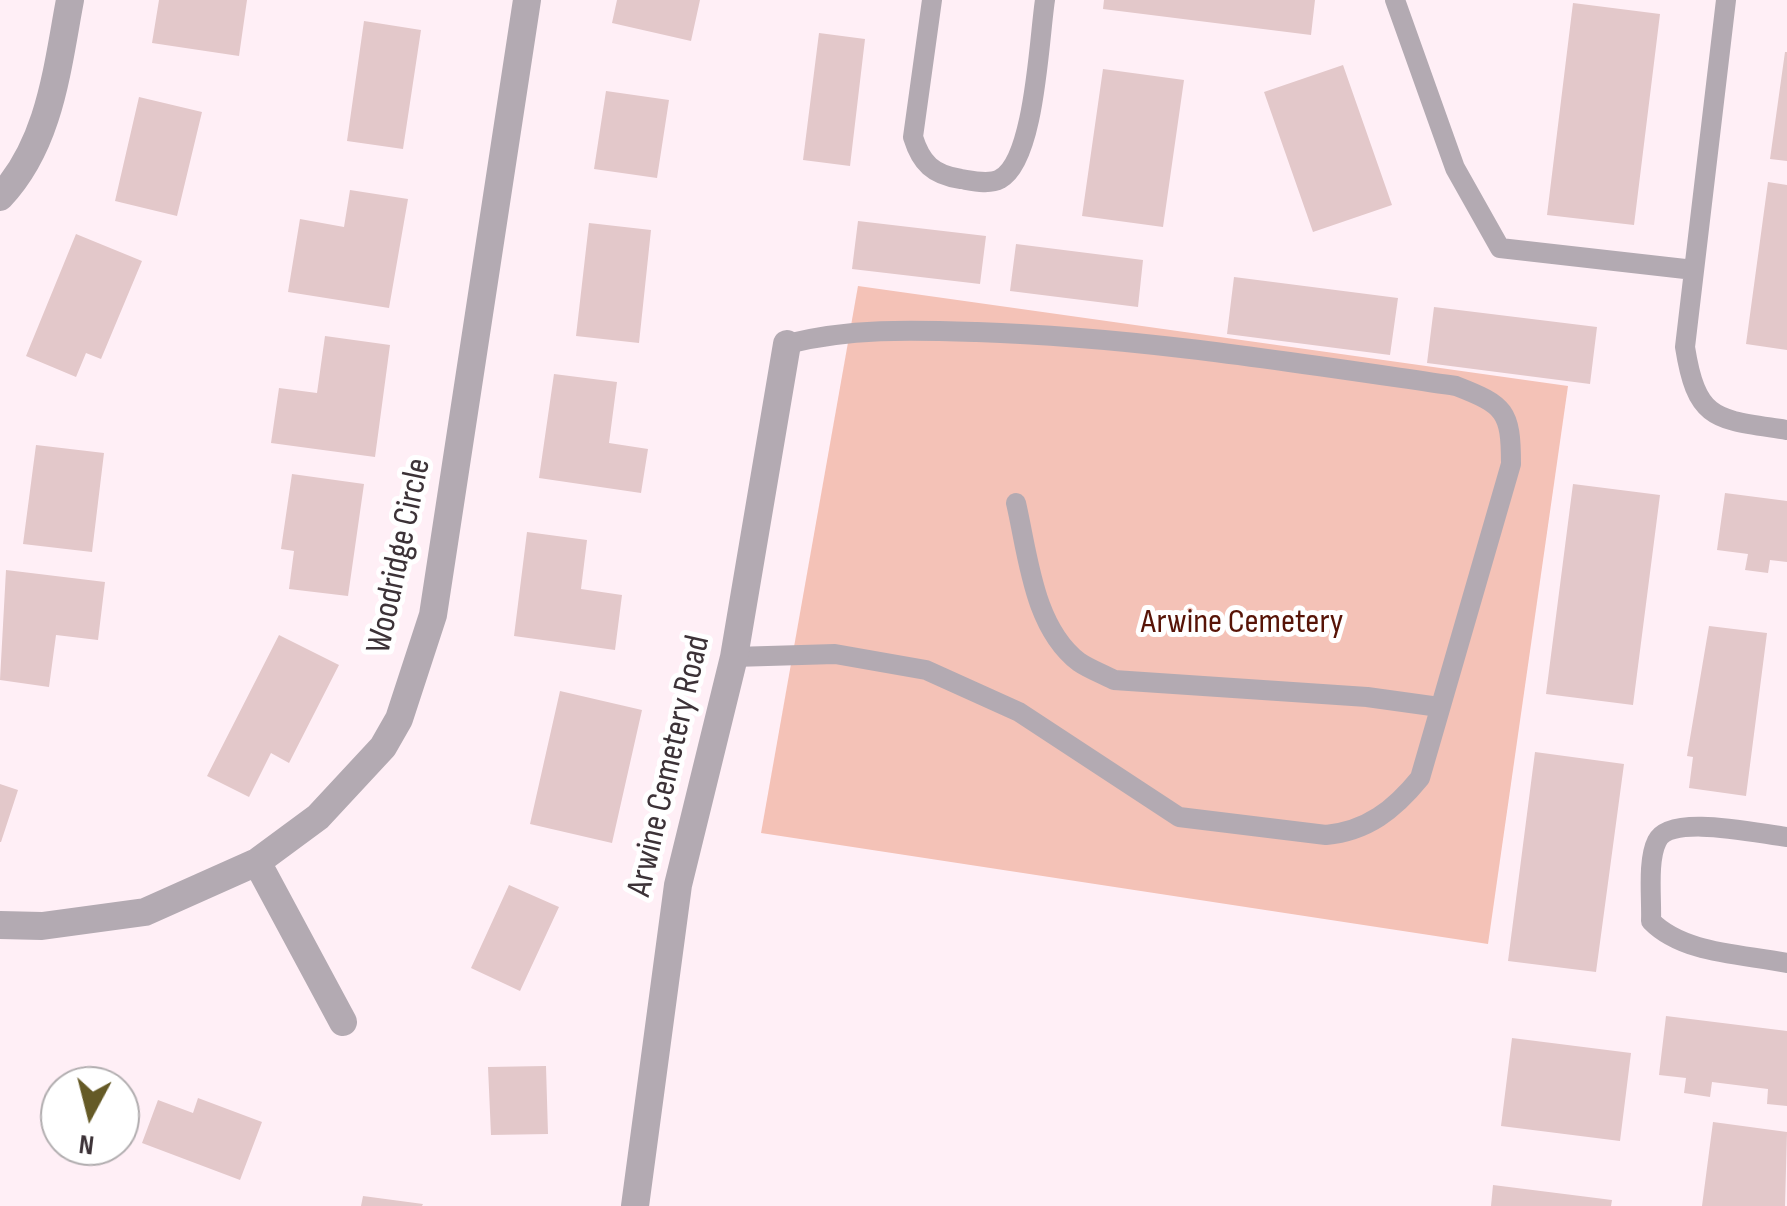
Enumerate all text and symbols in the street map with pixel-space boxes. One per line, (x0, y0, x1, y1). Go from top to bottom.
street label: Woodridge Circle (359, 455, 441, 657)
park label: Arwine Cemetery (1141, 602, 1343, 644)
street label: Arwine Cemetery Road (620, 632, 720, 900)
north arrow (40, 1066, 140, 1166)
text: N (77, 1127, 96, 1162)

